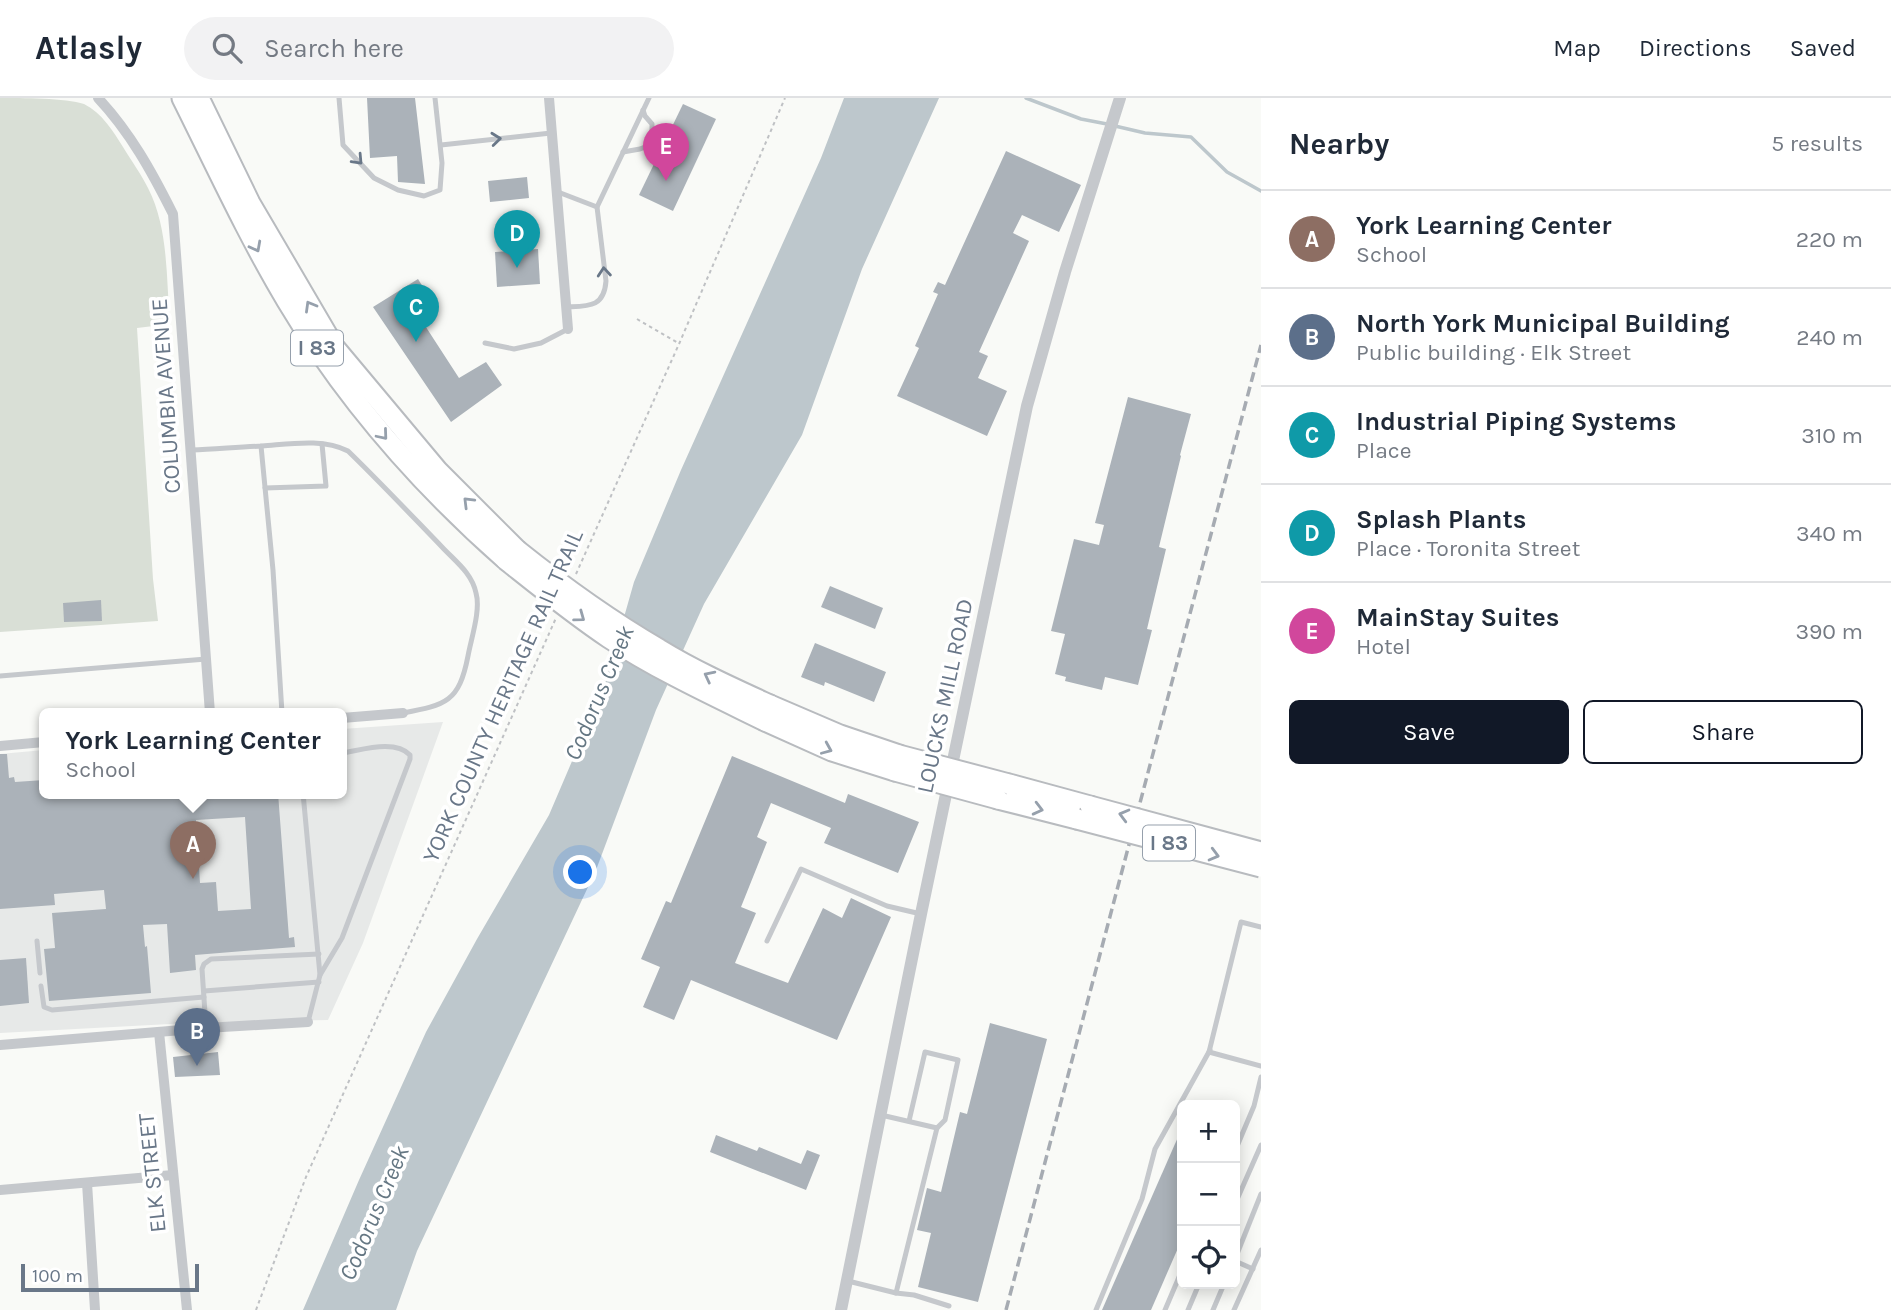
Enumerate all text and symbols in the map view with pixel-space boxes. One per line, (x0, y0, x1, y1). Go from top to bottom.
search box (184, 17, 674, 80)
text: Atlasly (35, 29, 142, 67)
icon: search (208, 29, 246, 67)
text: Search here (264, 33, 404, 64)
text: Map (1553, 34, 1601, 62)
text: Directions (1639, 34, 1752, 62)
text: Saved (1790, 34, 1856, 62)
pin: E (643, 123, 689, 181)
text: Nearby (1289, 126, 1389, 162)
text: 5 results (1771, 130, 1863, 157)
one-way arrow (491, 132, 502, 147)
one-way arrow (349, 152, 362, 165)
pin: D (494, 210, 540, 268)
text: York Learning Center (1356, 210, 1611, 241)
text: A (1305, 226, 1319, 253)
text: 220 m (1796, 226, 1863, 253)
one-way arrow (248, 239, 261, 252)
text: School (1356, 241, 1427, 268)
one-way arrow (597, 266, 612, 277)
pin: C (393, 284, 439, 342)
street label: COLUMBIA AVENUE (146, 297, 186, 495)
one-way arrow (305, 301, 318, 314)
text: North York Municipal Building (1356, 308, 1730, 339)
text: B (1305, 324, 1319, 351)
text: 240 m (1796, 324, 1863, 351)
road number: I 83 (291, 330, 343, 366)
text: Public building · Elk Street (1356, 339, 1631, 366)
text: Industrial Piping Systems (1356, 406, 1677, 437)
text: C (1305, 422, 1319, 449)
text: 310 m (1801, 422, 1863, 449)
one-way arrow (374, 428, 387, 440)
text: Place (1356, 437, 1412, 464)
one-way arrow (464, 497, 477, 510)
text: Splash Plants (1356, 504, 1526, 535)
text: D (1304, 520, 1320, 547)
text: 340 m (1796, 520, 1863, 547)
street label: YORK COUNTY HERITAGE RAIL TRAIL (417, 525, 589, 867)
text: Place · Toronita Street (1356, 535, 1580, 562)
street label: LOUCKS MILL ROAD (911, 596, 979, 796)
text: MainStay Suites (1356, 602, 1560, 633)
one-way arrow (572, 609, 585, 621)
text: E (1305, 618, 1319, 645)
text: 390 m (1795, 618, 1863, 645)
water label: Codorus Creek (558, 621, 640, 764)
text: Hotel (1356, 633, 1411, 660)
one-way arrow (704, 671, 716, 685)
button: Save (1289, 700, 1569, 764)
button: Share (1583, 700, 1863, 764)
popup (39, 708, 347, 799)
text: York Learning Center (65, 725, 321, 756)
one-way arrow (820, 740, 832, 754)
text: School (65, 756, 137, 783)
one-way arrow (1032, 801, 1044, 815)
one-way arrow (1118, 809, 1130, 823)
pin: A (170, 821, 216, 879)
road number: I 83 (1143, 826, 1195, 860)
one-way arrow (1208, 847, 1220, 861)
your location (563, 855, 597, 889)
pin: B (174, 1008, 220, 1066)
map controls (1177, 1100, 1240, 1289)
button: + (1177, 1100, 1240, 1163)
street label: ELK STREET (132, 1111, 172, 1234)
water label: Codorus Creek (333, 1141, 415, 1284)
button: − (1177, 1163, 1240, 1226)
button: locate (1177, 1226, 1240, 1289)
scale bar (21, 1261, 200, 1293)
text: 100 m (32, 1265, 83, 1287)

